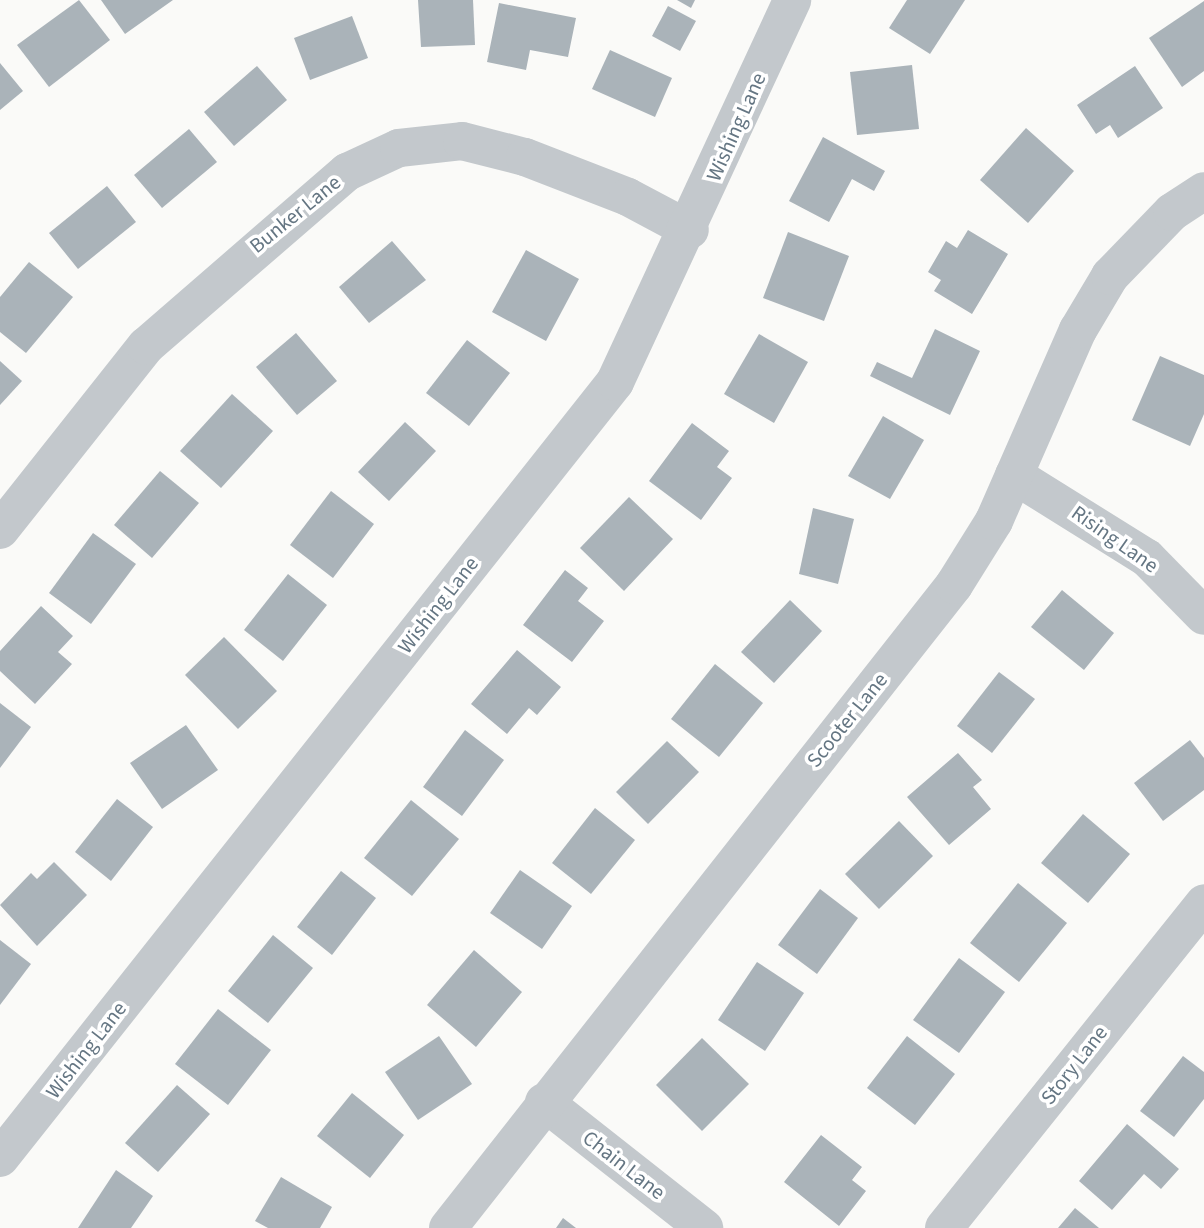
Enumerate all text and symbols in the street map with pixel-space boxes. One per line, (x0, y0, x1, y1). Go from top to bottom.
street label: Wishing Lane (701, 69, 771, 185)
street label: Bunker Lane (244, 170, 346, 258)
street label: Rising Lane (1067, 500, 1163, 578)
street label: Wishing Lane (392, 552, 484, 658)
street label: Scooter Lane (801, 668, 893, 772)
street label: Wishing Lane (40, 997, 132, 1103)
street label: Story Lane (1035, 1020, 1113, 1110)
street label: Chain Lane (578, 1125, 670, 1205)

